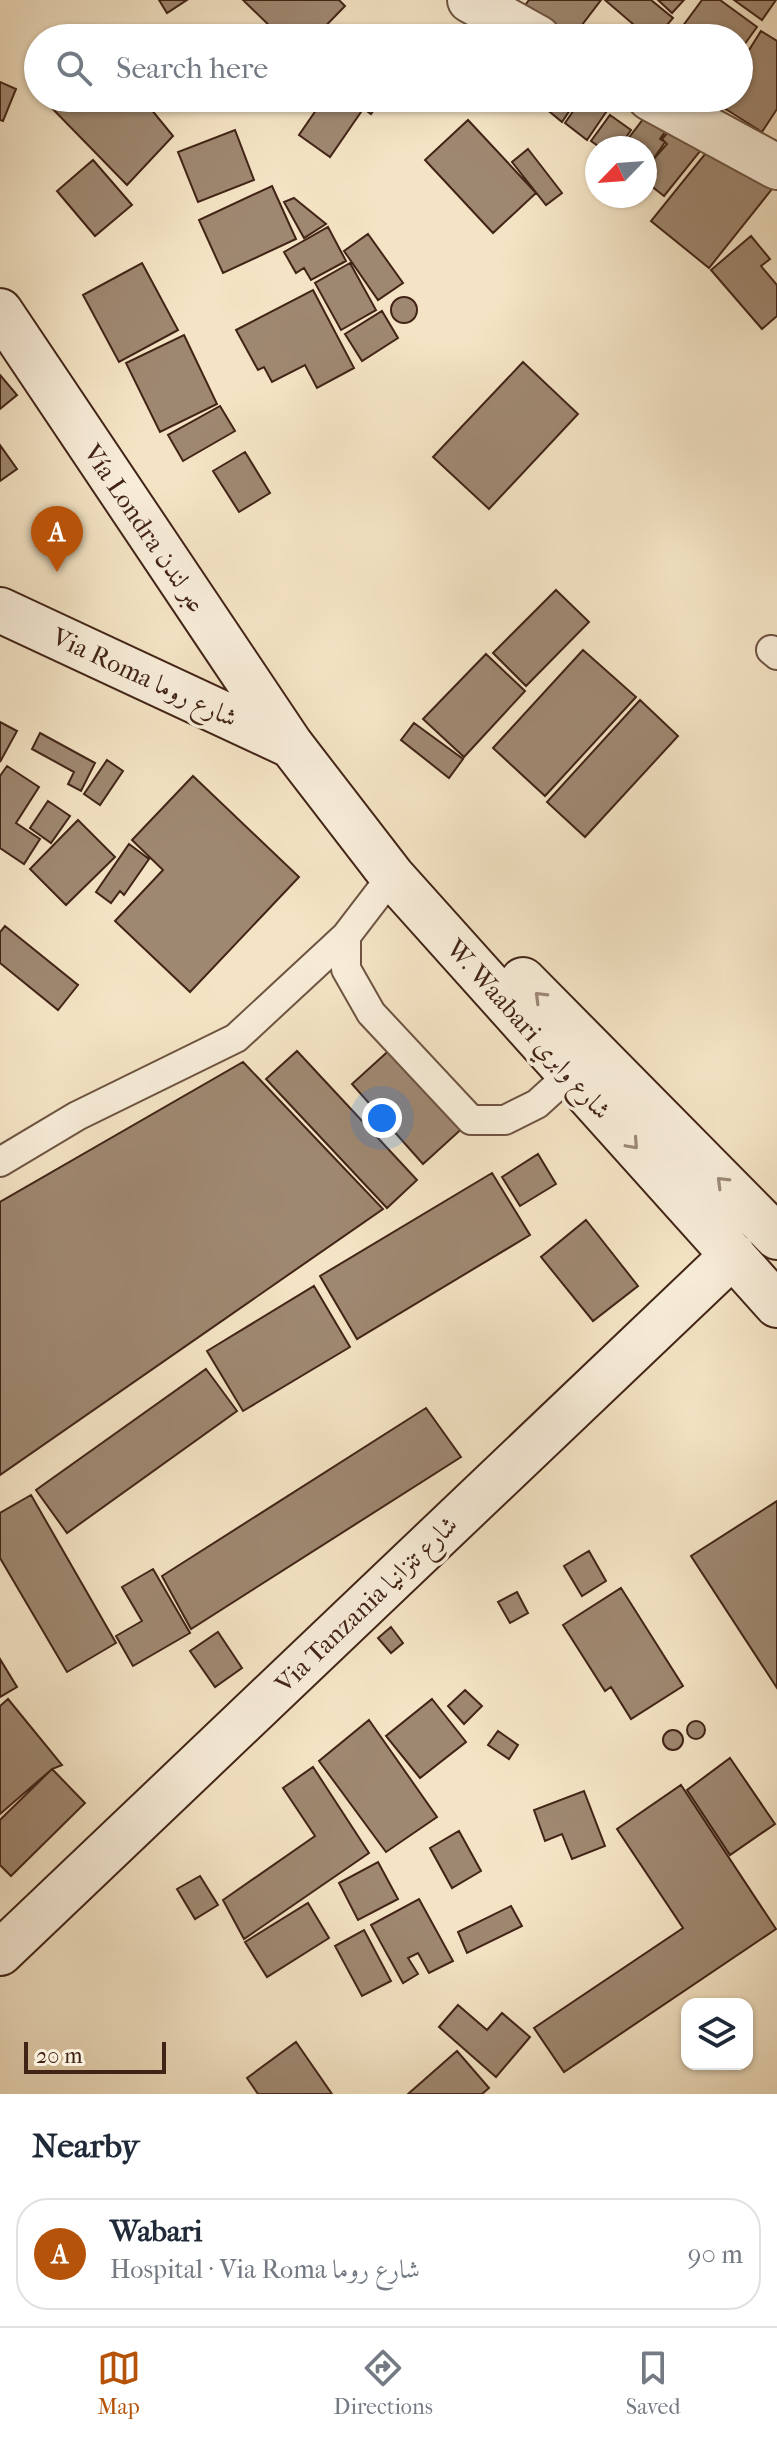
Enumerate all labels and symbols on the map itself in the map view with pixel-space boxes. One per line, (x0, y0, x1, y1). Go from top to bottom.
north arrow (585, 136, 657, 208)
street label: Vía Londra عبر لندن (76, 437, 212, 618)
pin: A (31, 506, 83, 572)
street label: Via Roma شارع روما (44, 621, 242, 739)
street label: W. Waabari شارع وابري (435, 932, 617, 1130)
one-way arrow (534, 992, 549, 1006)
your location (362, 1098, 402, 1138)
one-way arrow (623, 1135, 638, 1149)
one-way arrow (717, 1177, 731, 1191)
street label: Via Tanzania شارع تنزانيا (268, 1509, 468, 1704)
scale bar (24, 2038, 166, 2074)

